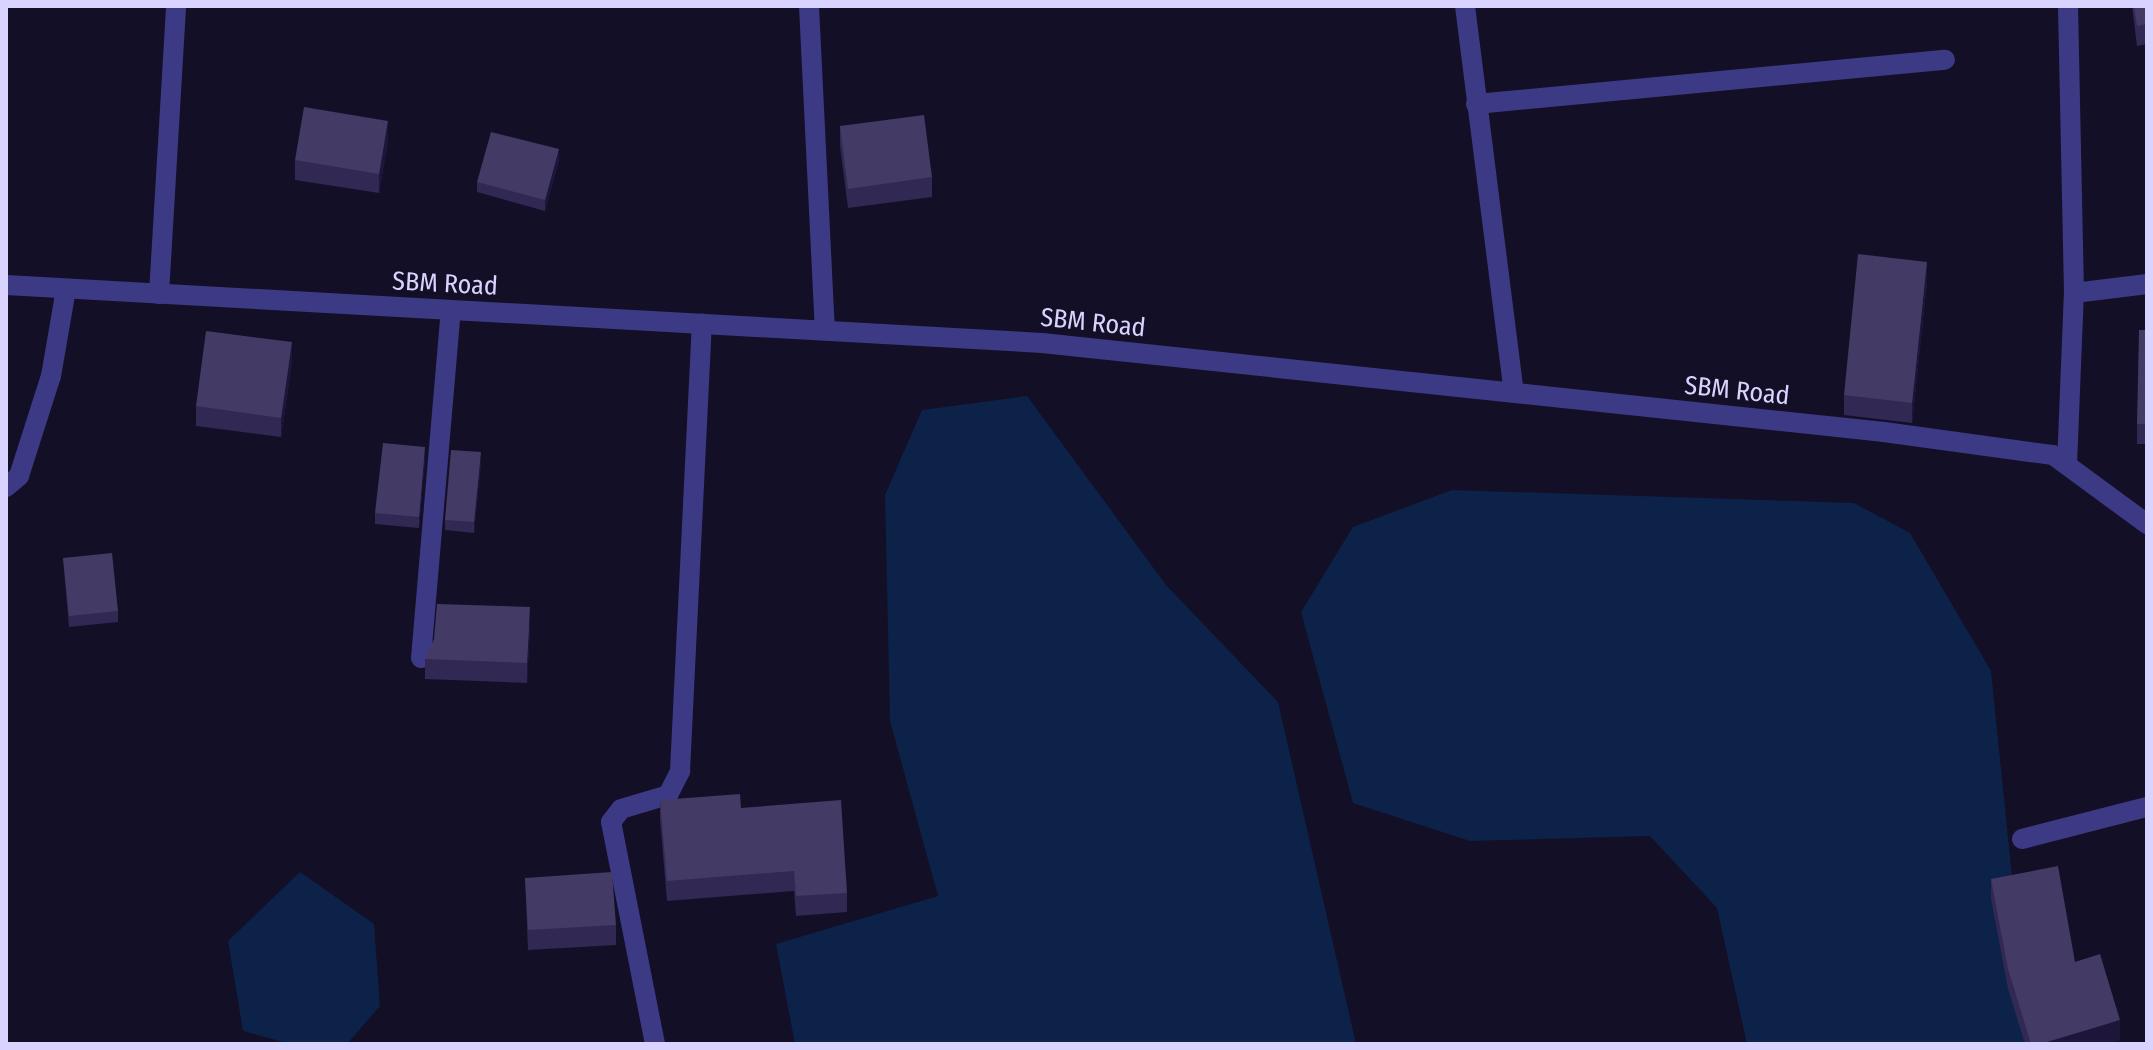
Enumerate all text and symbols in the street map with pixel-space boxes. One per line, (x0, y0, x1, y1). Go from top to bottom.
street label: SBM Road (391, 266, 499, 302)
street label: SBM Road (1039, 302, 1147, 344)
street label: SBM Road (1683, 370, 1791, 412)

